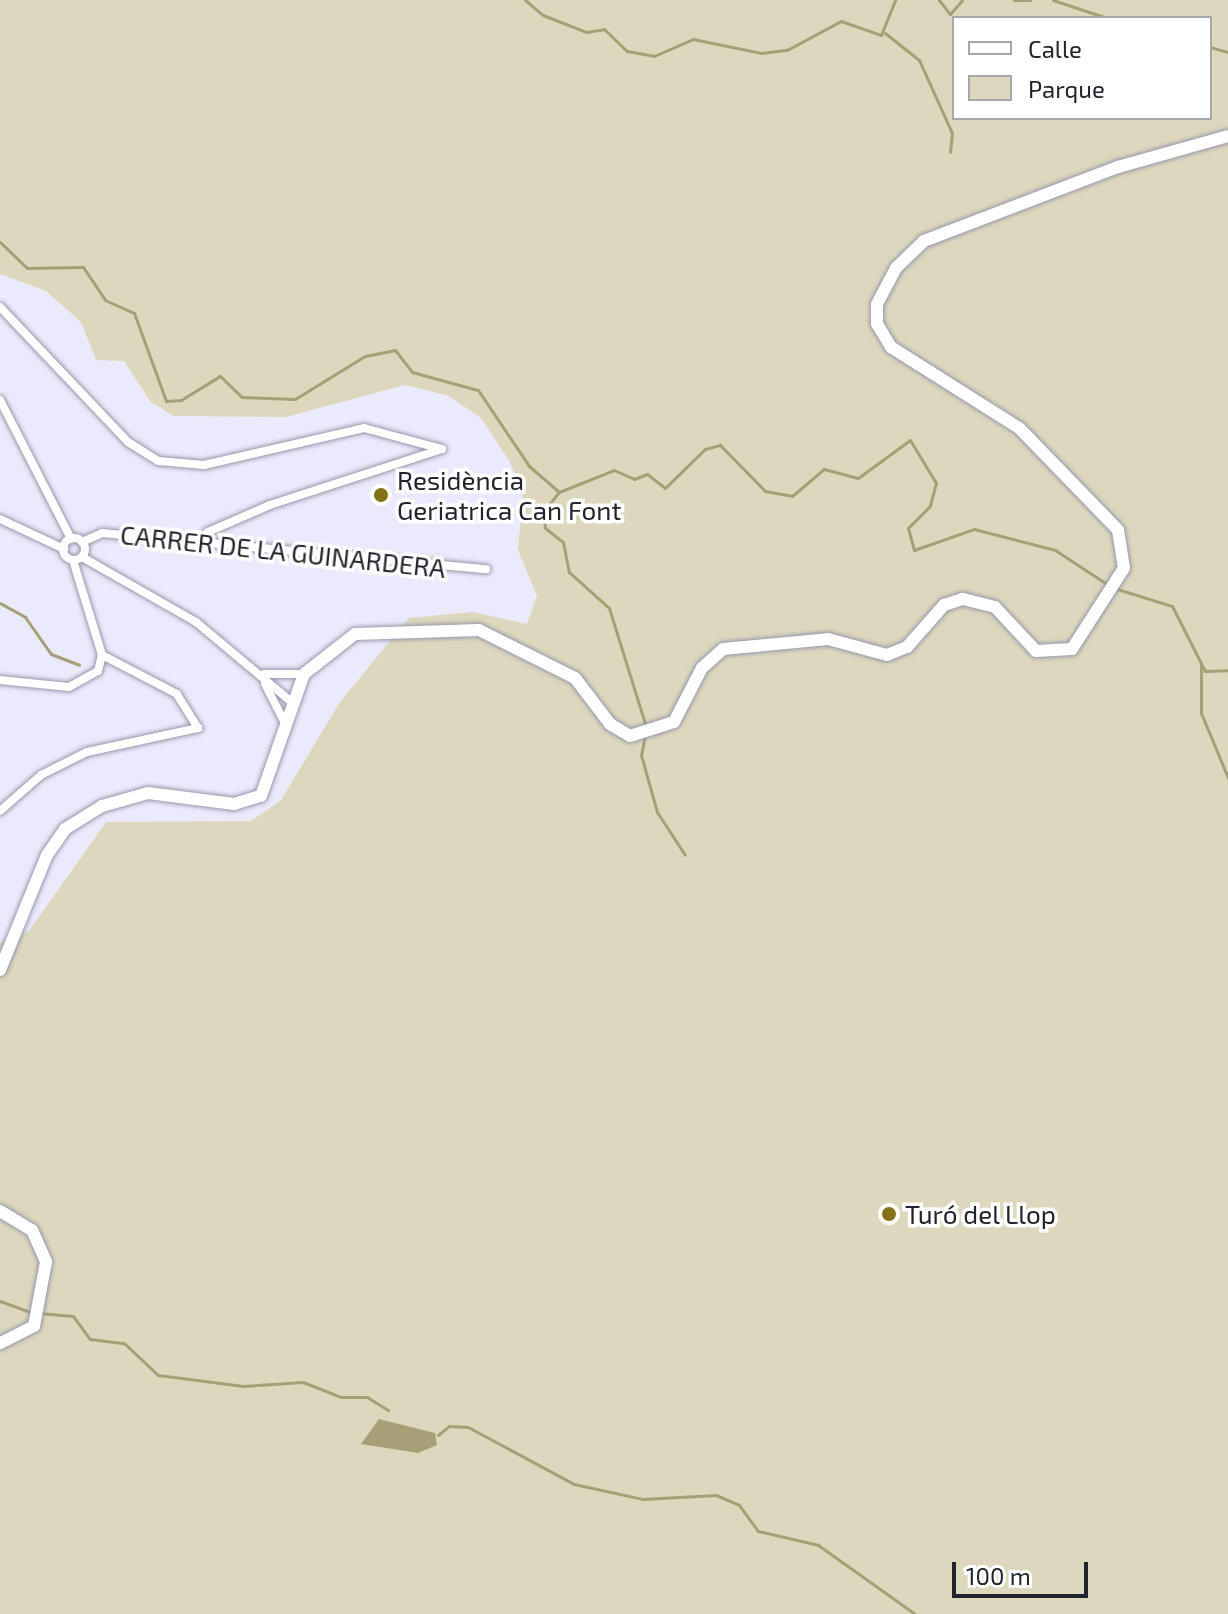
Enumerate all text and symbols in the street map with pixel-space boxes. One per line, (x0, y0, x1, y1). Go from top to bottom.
legend (952, 16, 1212, 120)
text: Calle (1028, 34, 1082, 63)
text: Parque (1028, 74, 1105, 103)
place label: Residència Geriatrica Can Font (397, 464, 621, 526)
marker: Residència Geriatrica Can Font (372, 486, 390, 504)
street label: CARRER DE LA GUINARDERA (118, 518, 448, 584)
place label: Turó del Llop (905, 1198, 1057, 1230)
marker: Turó del Llop (880, 1205, 898, 1223)
scale bar (956, 1546, 1092, 1596)
text: 100 m (966, 1561, 1031, 1590)

